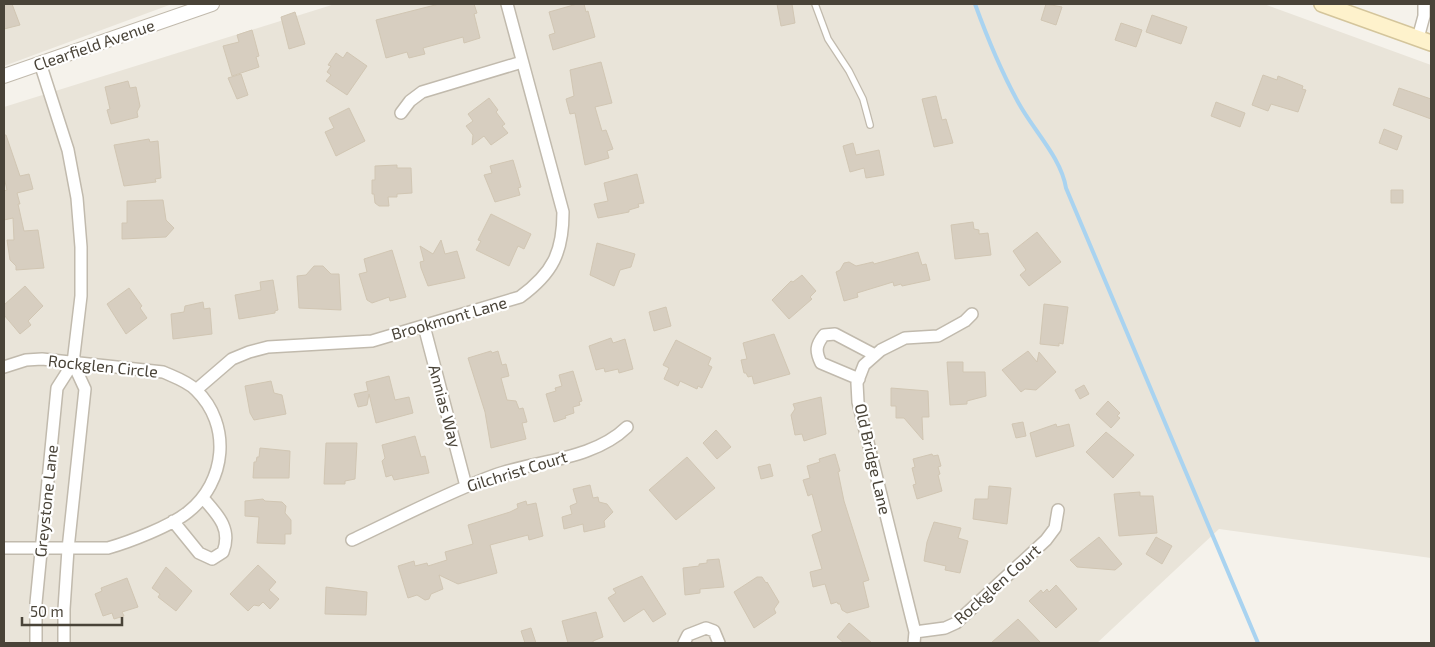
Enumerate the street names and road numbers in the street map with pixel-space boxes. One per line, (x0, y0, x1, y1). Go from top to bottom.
street label: Clearfield Avenue (31, 15, 157, 74)
street label: Brookmont Lane (389, 292, 509, 343)
street label: Rockglen Circle (47, 350, 159, 381)
street label: Annias Way (425, 362, 466, 450)
street label: Old Bridge Lane (851, 401, 896, 516)
street label: Greystone Lane (30, 444, 61, 558)
street label: Gilchrist Court (464, 446, 569, 495)
street label: Rockglen Court (949, 540, 1044, 627)

